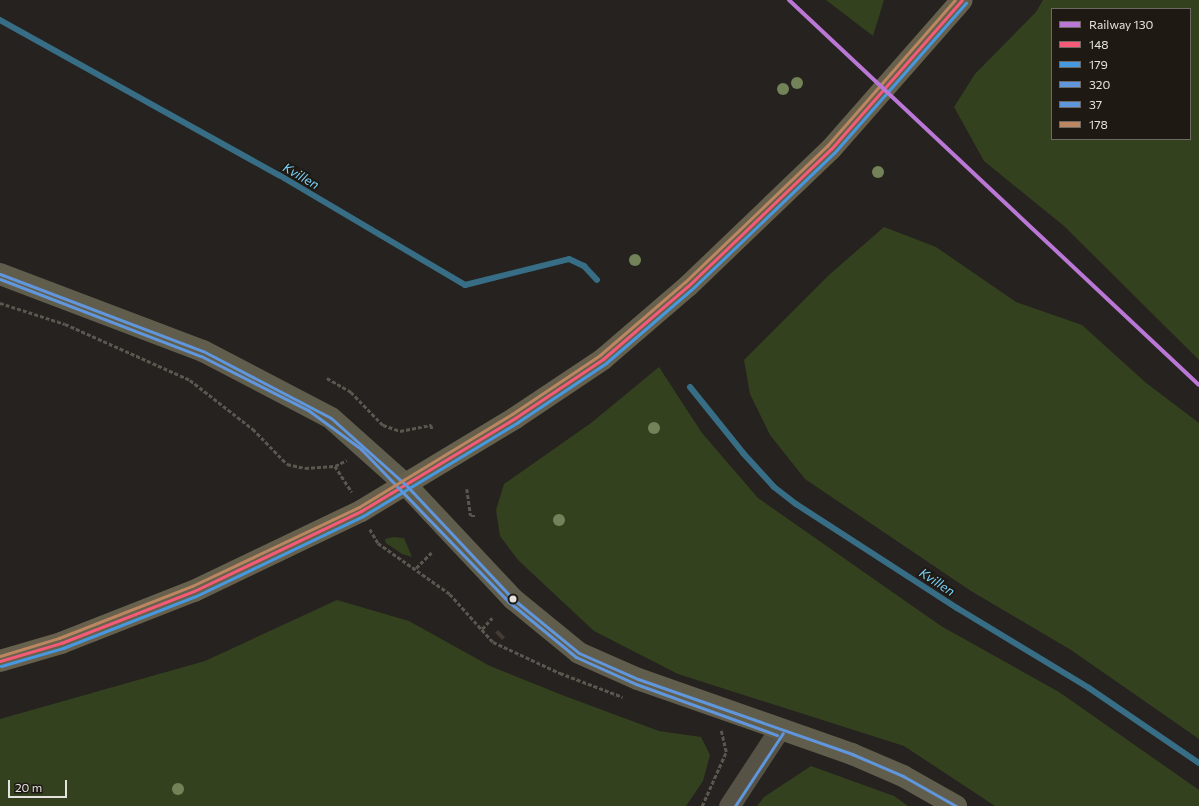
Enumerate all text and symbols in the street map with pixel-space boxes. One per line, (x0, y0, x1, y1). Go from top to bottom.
legend (1051, 8, 1191, 140)
text: Railway 130 (1089, 17, 1153, 31)
text: 148 (1089, 37, 1109, 51)
text: 179 (1089, 57, 1108, 71)
text: 320 (1089, 77, 1110, 91)
text: 37 (1089, 97, 1102, 111)
text: 178 (1089, 117, 1108, 131)
water label: Kvillen (280, 159, 322, 193)
water label: Kvillen (916, 565, 958, 599)
unlabelled marker (508, 594, 518, 604)
scale bar (10, 772, 69, 798)
text: 20 m (15, 780, 42, 794)

